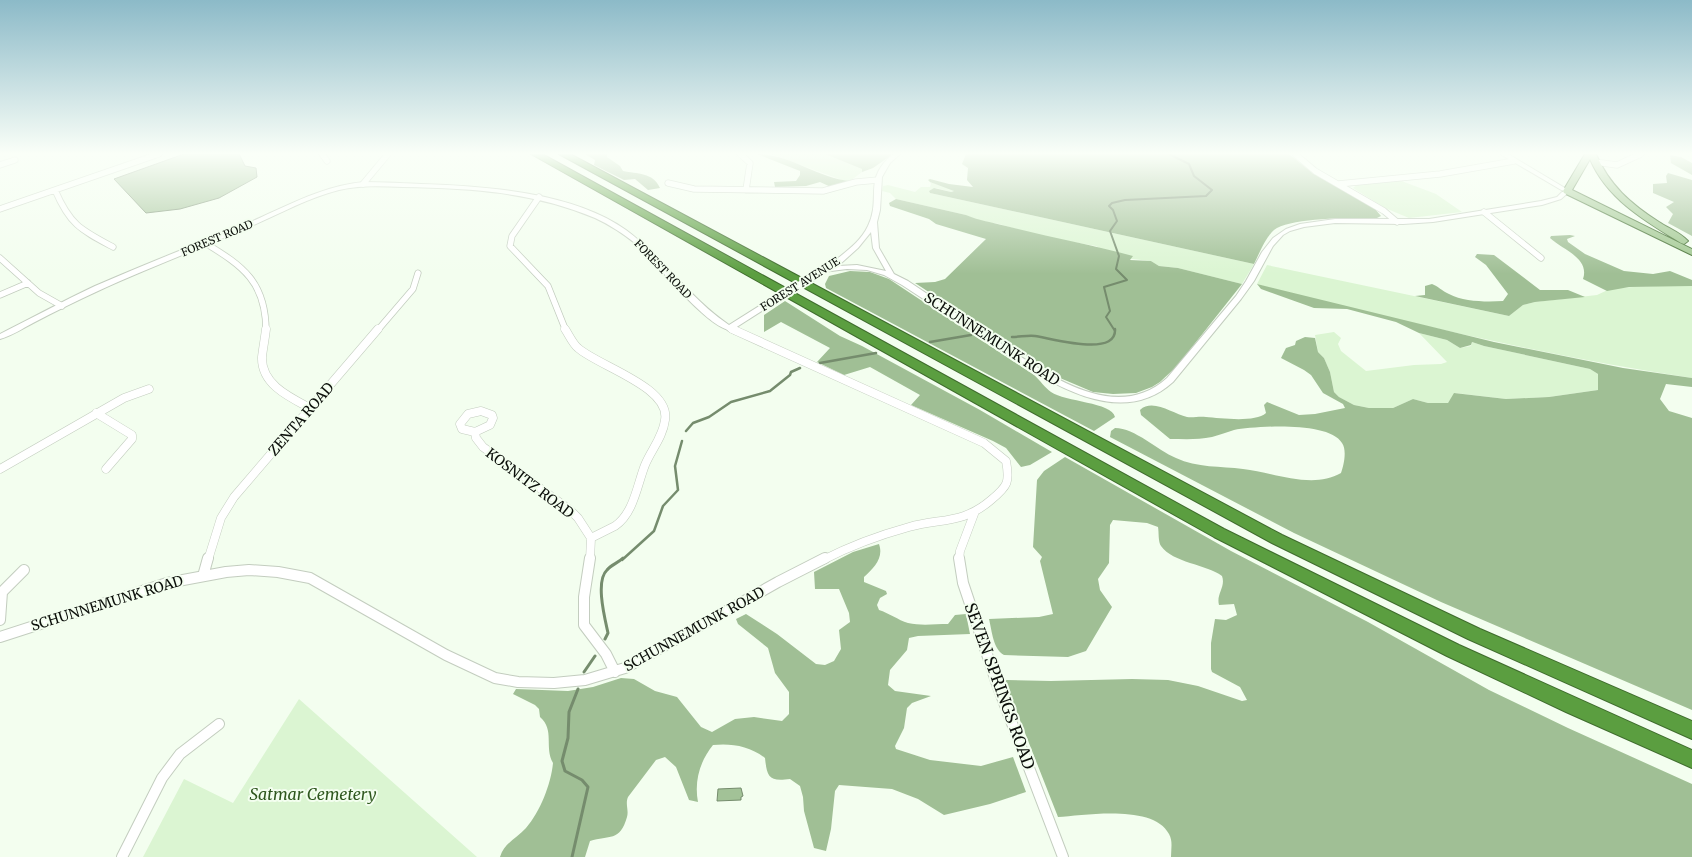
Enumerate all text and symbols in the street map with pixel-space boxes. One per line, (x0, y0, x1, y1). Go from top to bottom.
street label: FOREST ROAD (179, 217, 255, 259)
street label: FOREST ROAD (631, 236, 695, 302)
street label: FOREST AVENUE (758, 254, 842, 314)
street label: SCHUNNEMUNK ROAD (921, 288, 1064, 390)
street label: ZENTA ROAD (264, 378, 338, 459)
street label: KOSNITZ ROAD (482, 444, 578, 522)
street label: SCHUNNEMUNK ROAD (29, 571, 186, 635)
street label: SCHUNNEMUNK ROAD (620, 583, 768, 675)
street label: SEVEN SPRINGS ROAD (961, 600, 1039, 772)
park label: Satmar Cemetery (249, 784, 377, 804)

